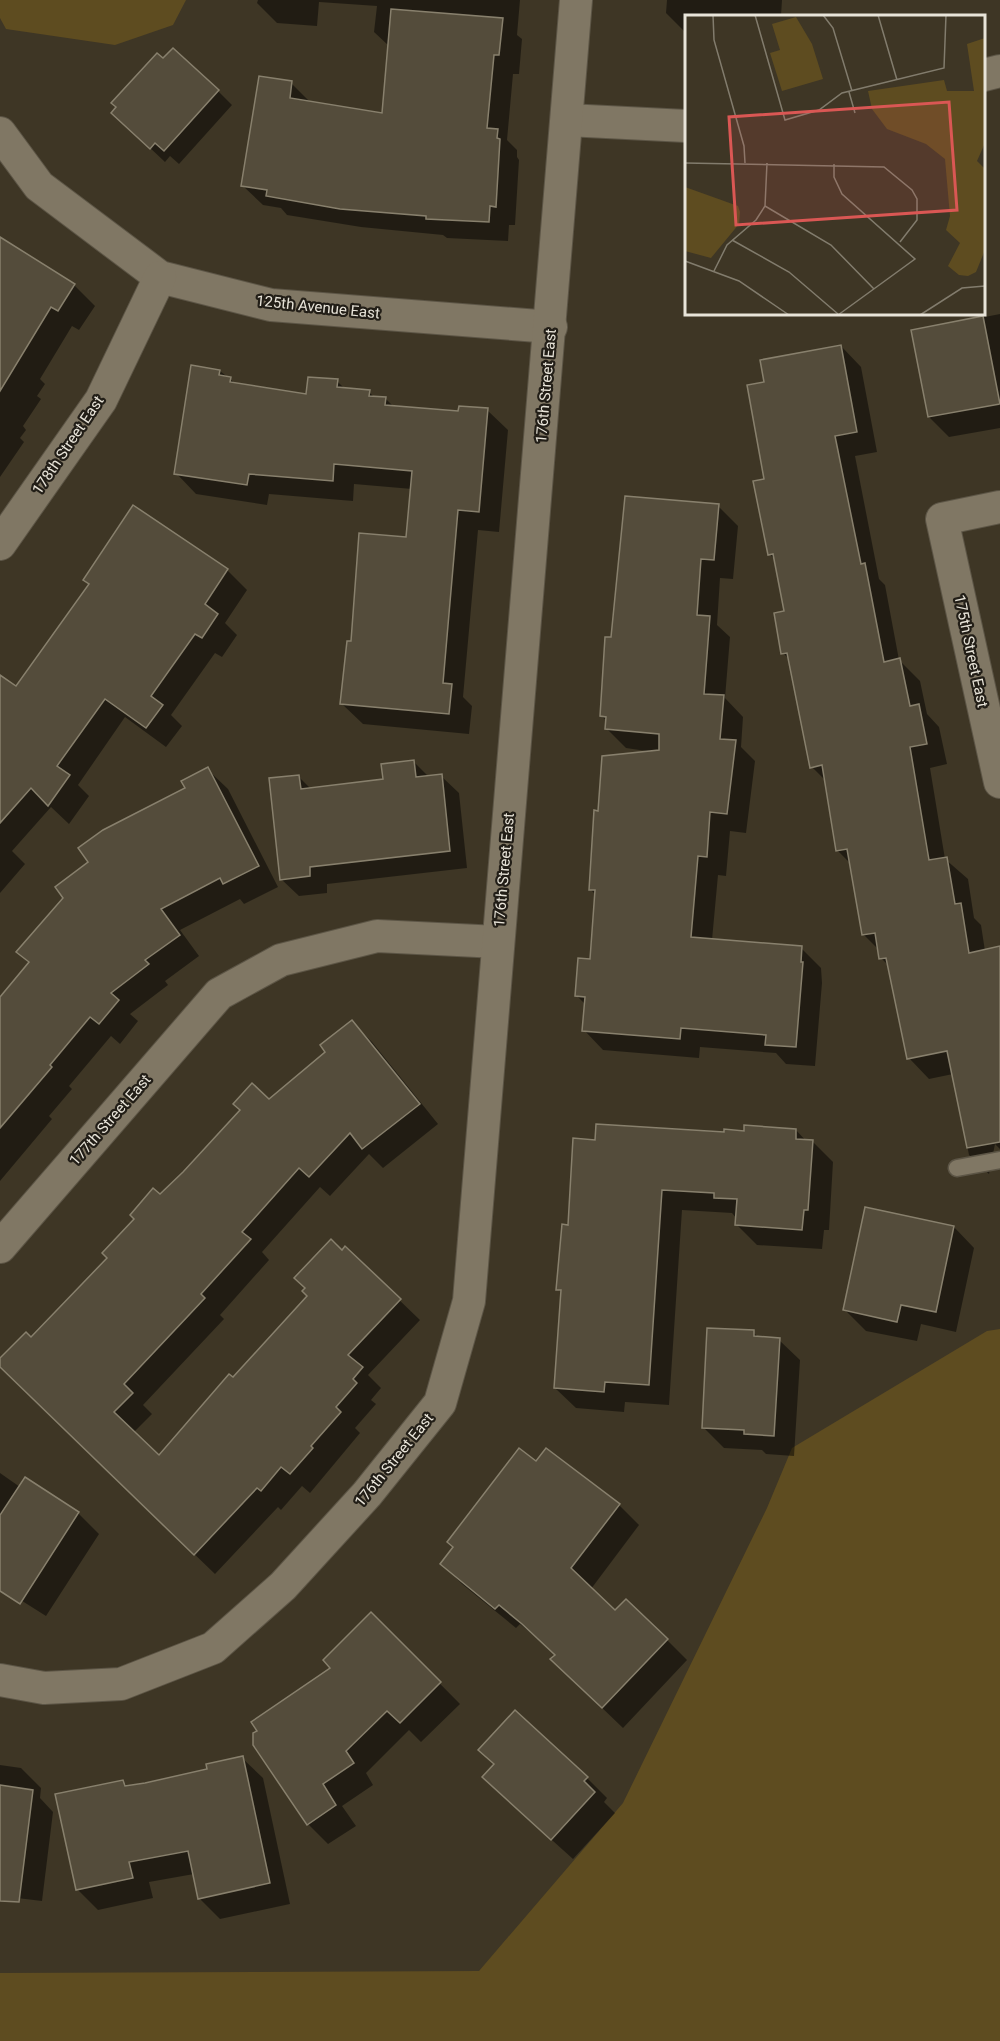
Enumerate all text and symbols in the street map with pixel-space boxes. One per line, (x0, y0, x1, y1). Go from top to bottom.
inset map (685, 15, 985, 315)
street label: 125th Avenue East (255, 292, 381, 322)
street label: 176th Street East (532, 328, 560, 444)
street label: 178th Street East (28, 392, 108, 498)
street label: 175th Street East (950, 593, 992, 709)
street label: 176th Street East (490, 812, 518, 928)
street label: 177th Street East (66, 1071, 155, 1169)
street label: 176th Street East (351, 1410, 437, 1510)

